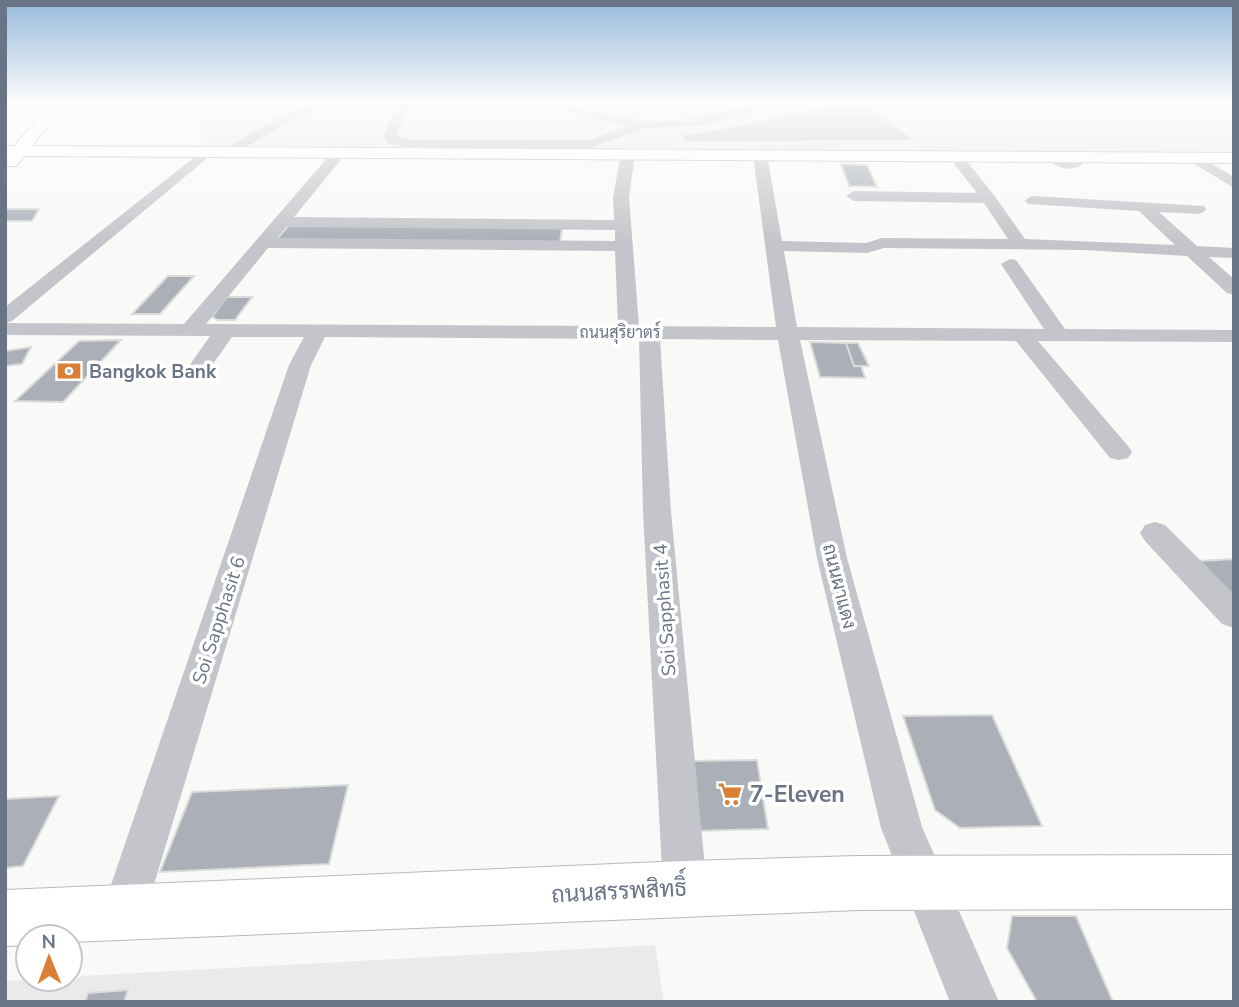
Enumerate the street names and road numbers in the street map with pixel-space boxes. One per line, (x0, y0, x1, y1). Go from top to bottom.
street label: ถนนสุริยาตร์ (579, 320, 661, 344)
street label: ถนนผาแดง (816, 541, 862, 632)
street label: Soi Sapphasit 4 (647, 543, 683, 677)
street label: Soi Sapphasit 6 (186, 553, 252, 687)
street label: ถนนสรรพสิทธิ์ (550, 866, 688, 911)

